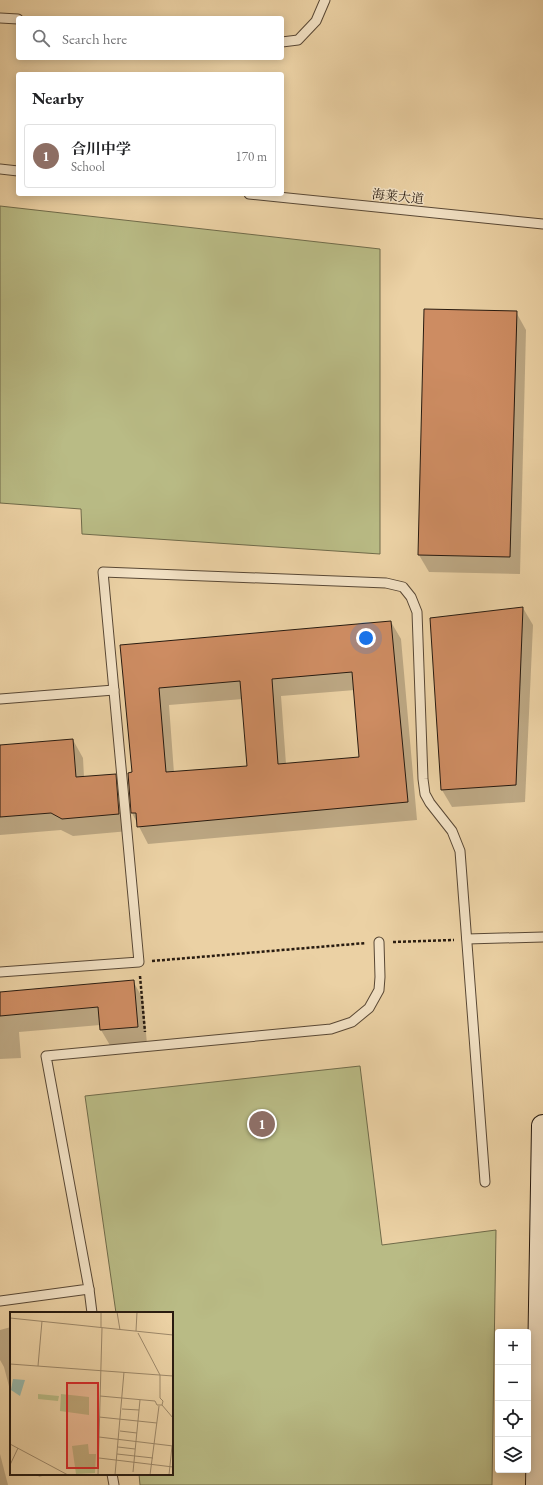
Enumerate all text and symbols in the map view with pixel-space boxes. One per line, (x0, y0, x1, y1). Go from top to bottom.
search box (16, 16, 284, 60)
icon: search (30, 27, 52, 49)
text: Search here (62, 29, 127, 48)
text: Nearby (32, 87, 84, 109)
text: 合川中学 (71, 139, 131, 158)
text: 1 (43, 148, 49, 165)
text: 170 m (236, 148, 267, 165)
text: School (71, 158, 105, 175)
street label: 海莱大道 (371, 185, 425, 208)
your location (356, 628, 376, 648)
pin: 1 (249, 1109, 275, 1139)
inset map (10, 1312, 173, 1475)
map controls (495, 1329, 531, 1473)
button: + (495, 1329, 531, 1365)
button: − (495, 1365, 531, 1401)
button: locate (495, 1401, 531, 1437)
button: layers (495, 1437, 531, 1473)

